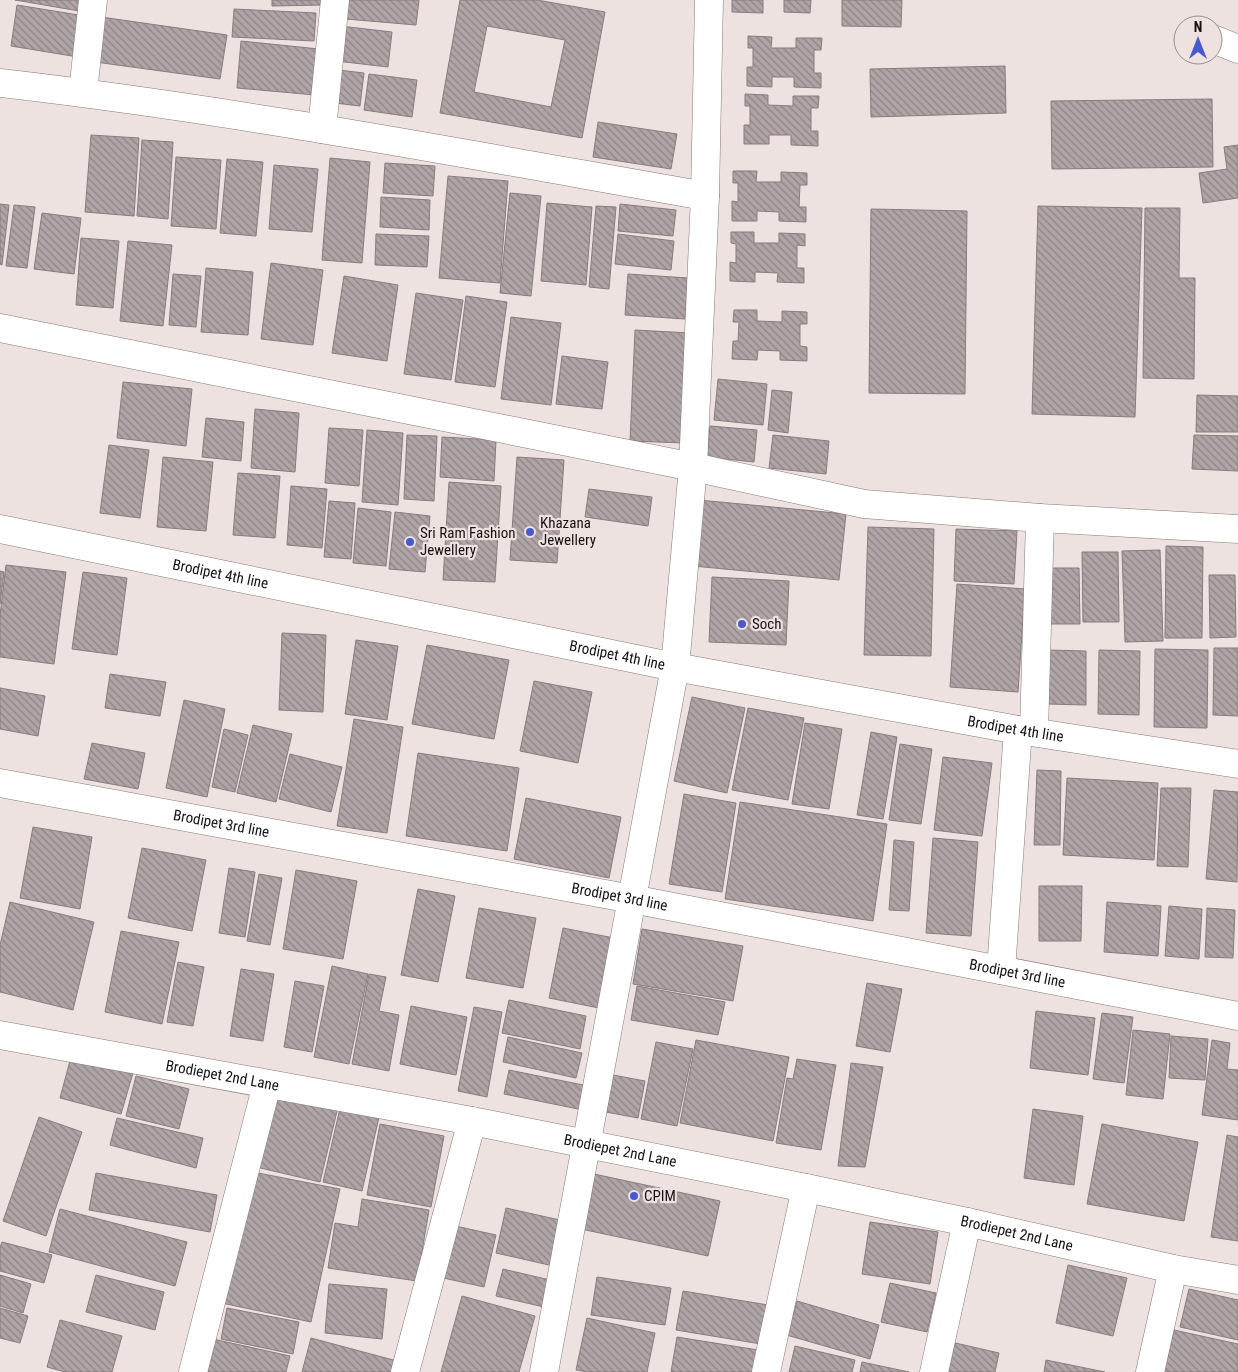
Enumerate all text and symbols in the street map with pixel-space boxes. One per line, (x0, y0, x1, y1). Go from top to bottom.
north arrow (1173, 15, 1223, 65)
text: N (1194, 19, 1202, 35)
place label: Khazana Jewellery (540, 514, 596, 549)
place label: Sri Ram Fashion Jewellery (420, 524, 516, 559)
marker: Khazana Jewellery (524, 526, 536, 538)
marker: Sri Ram Fashion Jewellery (404, 536, 416, 548)
street label: Brodipet 4th line (171, 556, 270, 593)
place label: Soch (752, 615, 781, 633)
marker: Soch (736, 618, 748, 630)
street label: Brodipet 4th line (568, 637, 667, 674)
street label: Brodipet 4th line (966, 712, 1065, 746)
street label: Brodipet 3rd line (172, 806, 271, 841)
street label: Brodipet 3rd line (570, 879, 669, 915)
street label: Brodipet 3rd line (968, 955, 1067, 991)
street label: Brodiepet 2nd Lane (164, 1056, 280, 1095)
street label: Brodiepet 2nd Lane (562, 1131, 678, 1171)
place label: CPIM (644, 1187, 676, 1205)
marker: CPIM (628, 1190, 640, 1202)
street label: Brodiepet 2nd Lane (959, 1212, 1075, 1255)

